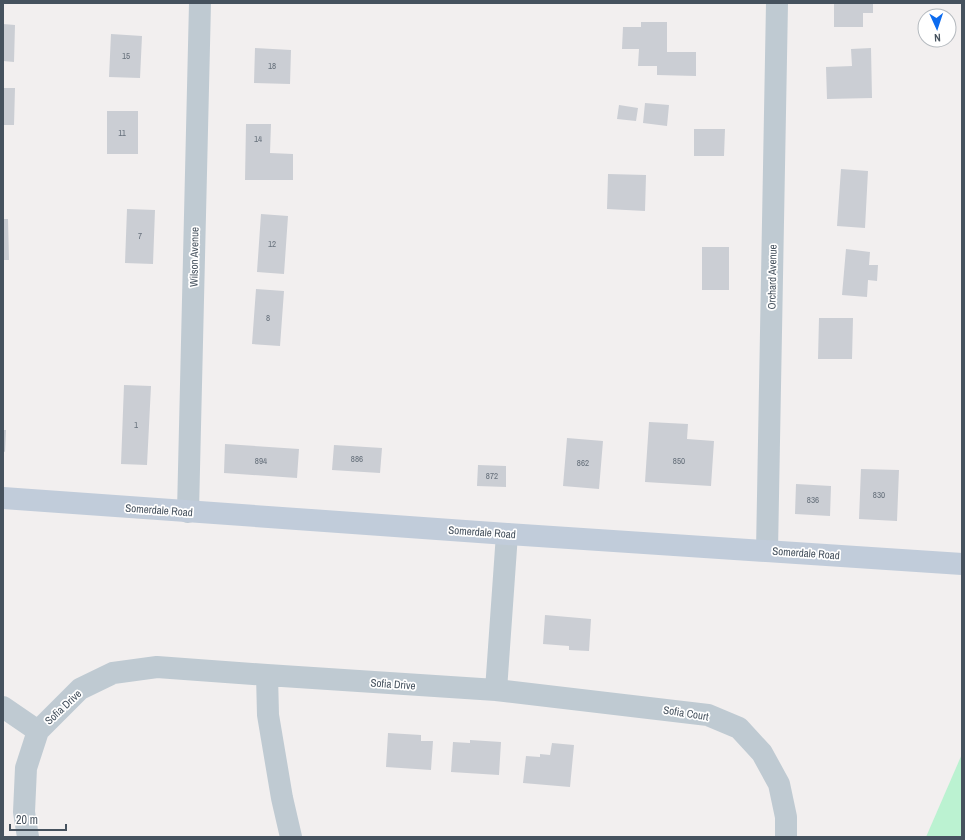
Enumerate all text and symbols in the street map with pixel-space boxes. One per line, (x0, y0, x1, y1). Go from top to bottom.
north arrow (917, 8, 957, 48)
text: N (934, 31, 941, 45)
house number: 15 (122, 50, 130, 62)
house number: 18 (268, 60, 276, 72)
house number: 11 (118, 127, 126, 139)
house number: 14 (254, 133, 262, 145)
street label: Wilson Avenue (186, 227, 202, 287)
house number: 7 (138, 230, 142, 242)
house number: 12 (268, 238, 276, 250)
street label: Orchard Avenue (764, 244, 780, 310)
house number: 8 (266, 312, 270, 324)
house number: 1 (134, 419, 138, 431)
house number: 886 (351, 453, 363, 465)
house number: 894 (255, 455, 267, 467)
house number: 850 (673, 455, 685, 467)
house number: 862 (577, 457, 589, 469)
house number: 872 (486, 470, 498, 482)
house number: 830 (873, 489, 885, 501)
house number: 836 (807, 494, 819, 506)
street label: Somerdale Road (125, 501, 193, 519)
street label: Somerdale Road (448, 523, 516, 541)
street label: Somerdale Road (772, 544, 840, 562)
street label: Sofia Drive (370, 675, 416, 693)
street label: Sofia Drive (42, 686, 84, 728)
street label: Sofia Court (662, 703, 710, 724)
scale bar (10, 806, 66, 832)
text: 20 m (16, 812, 38, 828)

